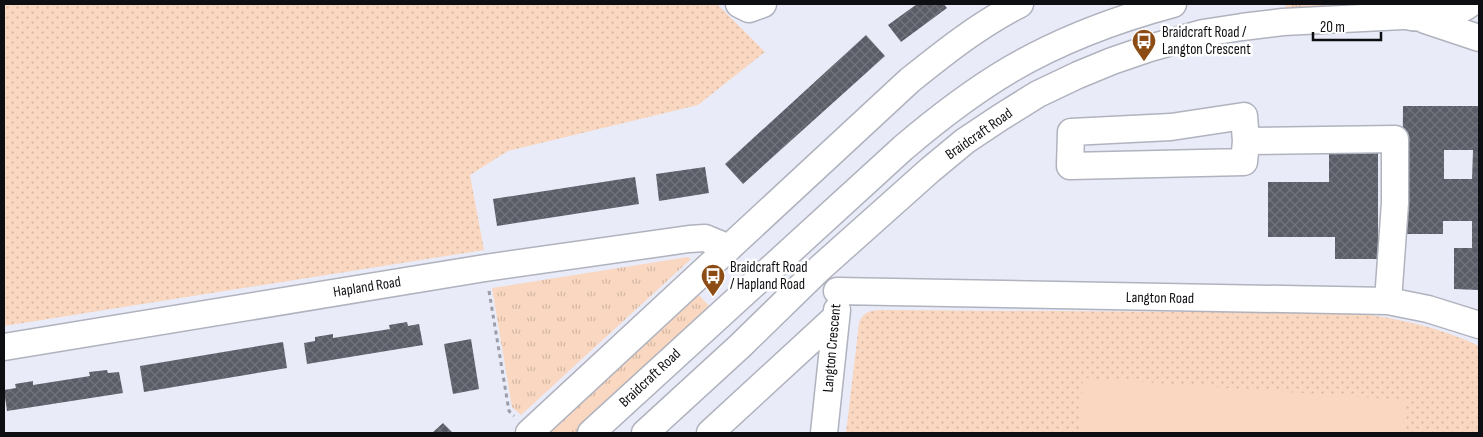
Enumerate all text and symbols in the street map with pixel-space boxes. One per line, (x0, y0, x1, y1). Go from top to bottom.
scale bar (1313, 10, 1380, 42)
text: 20 m (1320, 18, 1345, 37)
place label: Braidcraft Road / Langton Crescent (1162, 23, 1251, 59)
bus stop icon: Braidcraft Road / Langton Crescent (1131, 28, 1157, 62)
street label: Braidcraft Road (942, 104, 1016, 164)
place label: Braidcraft Road / Hapland Road (730, 258, 808, 294)
bus stop icon: Braidcraft Road / Hapland Road (700, 263, 726, 297)
street label: Hapland Road (332, 272, 402, 302)
street label: Langton Road (1126, 288, 1194, 308)
street label: Langton Crescent (819, 302, 845, 393)
street label: Braidcraft Road (615, 345, 685, 411)

